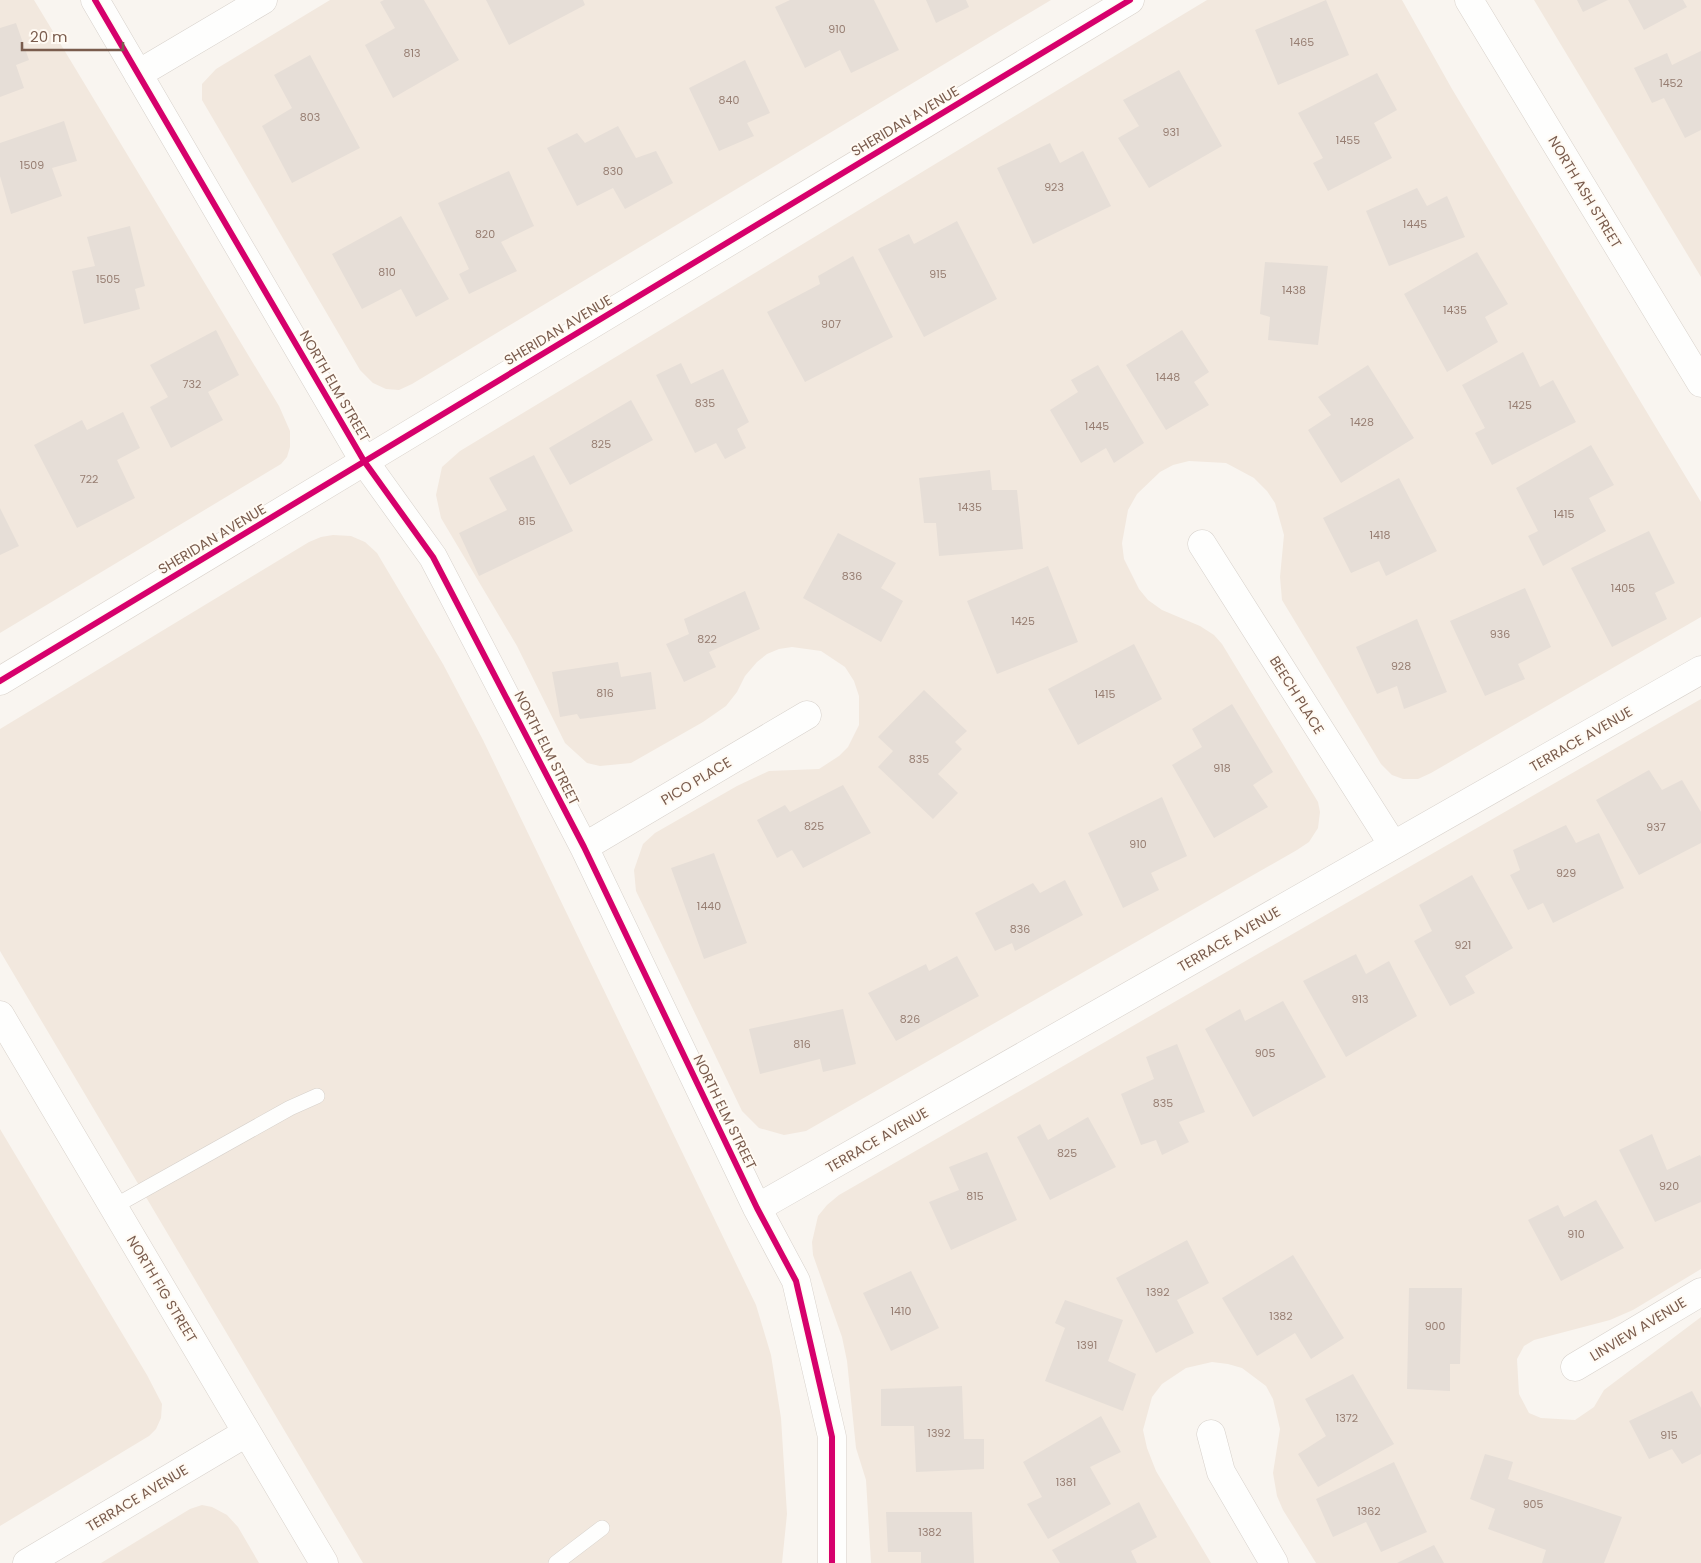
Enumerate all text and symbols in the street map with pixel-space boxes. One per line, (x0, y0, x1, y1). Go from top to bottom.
scale bar (22, 20, 124, 52)
house number: 910 (828, 21, 846, 37)
text: 20 m (30, 26, 68, 47)
house number: 1465 (1290, 34, 1314, 50)
house number: 813 (404, 45, 420, 61)
house number: 1452 (1659, 75, 1683, 91)
street label: SHERIDAN AVENUE (847, 81, 963, 161)
house number: 840 (719, 92, 739, 108)
house number: 803 (300, 109, 320, 125)
house number: 931 (1163, 124, 1179, 140)
house number: 1455 (1336, 132, 1360, 148)
street label: NORTH ASH STREET (1544, 132, 1627, 252)
house number: 1509 (20, 157, 44, 173)
house number: 830 (603, 163, 623, 179)
house number: 923 (1044, 179, 1064, 195)
house number: 1445 (1403, 216, 1427, 232)
house number: 820 (475, 226, 495, 242)
house number: 810 (378, 264, 396, 280)
house number: 915 (929, 266, 947, 282)
house number: 1505 (96, 271, 120, 287)
house number: 1438 (1282, 282, 1306, 298)
street label: SHERIDAN AVENUE (500, 290, 616, 370)
house number: 1435 (1443, 302, 1467, 318)
house number: 907 (821, 316, 841, 332)
street label: NORTH ELM STREET (295, 327, 375, 446)
house number: 1448 (1156, 369, 1180, 385)
house number: 732 (183, 376, 201, 392)
house number: 835 (695, 395, 715, 411)
house number: 1425 (1508, 397, 1532, 413)
house number: 1428 (1350, 414, 1374, 430)
house number: 1445 (1085, 418, 1109, 434)
house number: 825 (591, 436, 611, 452)
house number: 722 (80, 471, 98, 487)
street label: SHERIDAN AVENUE (154, 499, 270, 579)
house number: 1435 (958, 499, 982, 515)
house number: 1415 (1554, 506, 1575, 522)
house number: 815 (518, 513, 536, 529)
house number: 1418 (1370, 527, 1391, 543)
house number: 836 (842, 568, 862, 584)
house number: 1405 (1611, 580, 1635, 596)
house number: 1425 (1011, 613, 1035, 629)
house number: 936 (1490, 626, 1510, 642)
house number: 822 (697, 631, 717, 647)
street label: BEECH PLACE (1265, 652, 1329, 738)
house number: 928 (1391, 658, 1411, 674)
house number: 816 (596, 685, 614, 701)
house number: 1415 (1095, 686, 1116, 702)
street label: NORTH ELM STREET (510, 687, 585, 809)
street label: TERRACE AVENUE (1526, 701, 1636, 777)
house number: 835 (909, 751, 929, 767)
street label: PICO PLACE (657, 752, 735, 810)
house number: 918 (1213, 760, 1231, 776)
house number: 825 (804, 818, 824, 834)
house number: 937 (1646, 819, 1666, 835)
house number: 910 (1129, 836, 1147, 852)
house number: 929 (1556, 865, 1576, 881)
house number: 1440 (697, 898, 721, 914)
street label: TERRACE AVENUE (1174, 901, 1284, 977)
house number: 836 (1010, 921, 1030, 937)
house number: 921 (1455, 937, 1471, 953)
house number: 913 (1352, 991, 1368, 1007)
house number: 826 (900, 1011, 920, 1027)
house number: 816 (793, 1036, 811, 1052)
house number: 905 (1255, 1045, 1275, 1061)
street label: NORTH ELM STREET (688, 1051, 762, 1173)
house number: 835 (1153, 1095, 1173, 1111)
street label: TERRACE AVENUE (822, 1102, 932, 1178)
house number: 825 (1057, 1145, 1077, 1161)
house number: 920 (1659, 1178, 1679, 1194)
house number: 815 (966, 1188, 984, 1204)
house number: 910 (1567, 1226, 1585, 1242)
street label: NORTH FIG STREET (122, 1232, 202, 1347)
house number: 1392 (1146, 1284, 1170, 1300)
street label: LINVIEW AVENUE (1586, 1292, 1690, 1366)
house number: 1410 (891, 1303, 912, 1319)
house number: 1382 (1269, 1308, 1293, 1324)
house number: 900 (1425, 1318, 1445, 1334)
house number: 1391 (1077, 1337, 1097, 1353)
house number: 1372 (1336, 1410, 1358, 1426)
house number: 1392 (927, 1425, 951, 1441)
house number: 915 (1660, 1427, 1678, 1443)
street label: TERRACE AVENUE (82, 1460, 192, 1536)
house number: 1381 (1056, 1474, 1076, 1490)
house number: 905 (1523, 1496, 1543, 1512)
house number: 1362 (1357, 1503, 1381, 1519)
house number: 1382 (918, 1524, 942, 1540)

